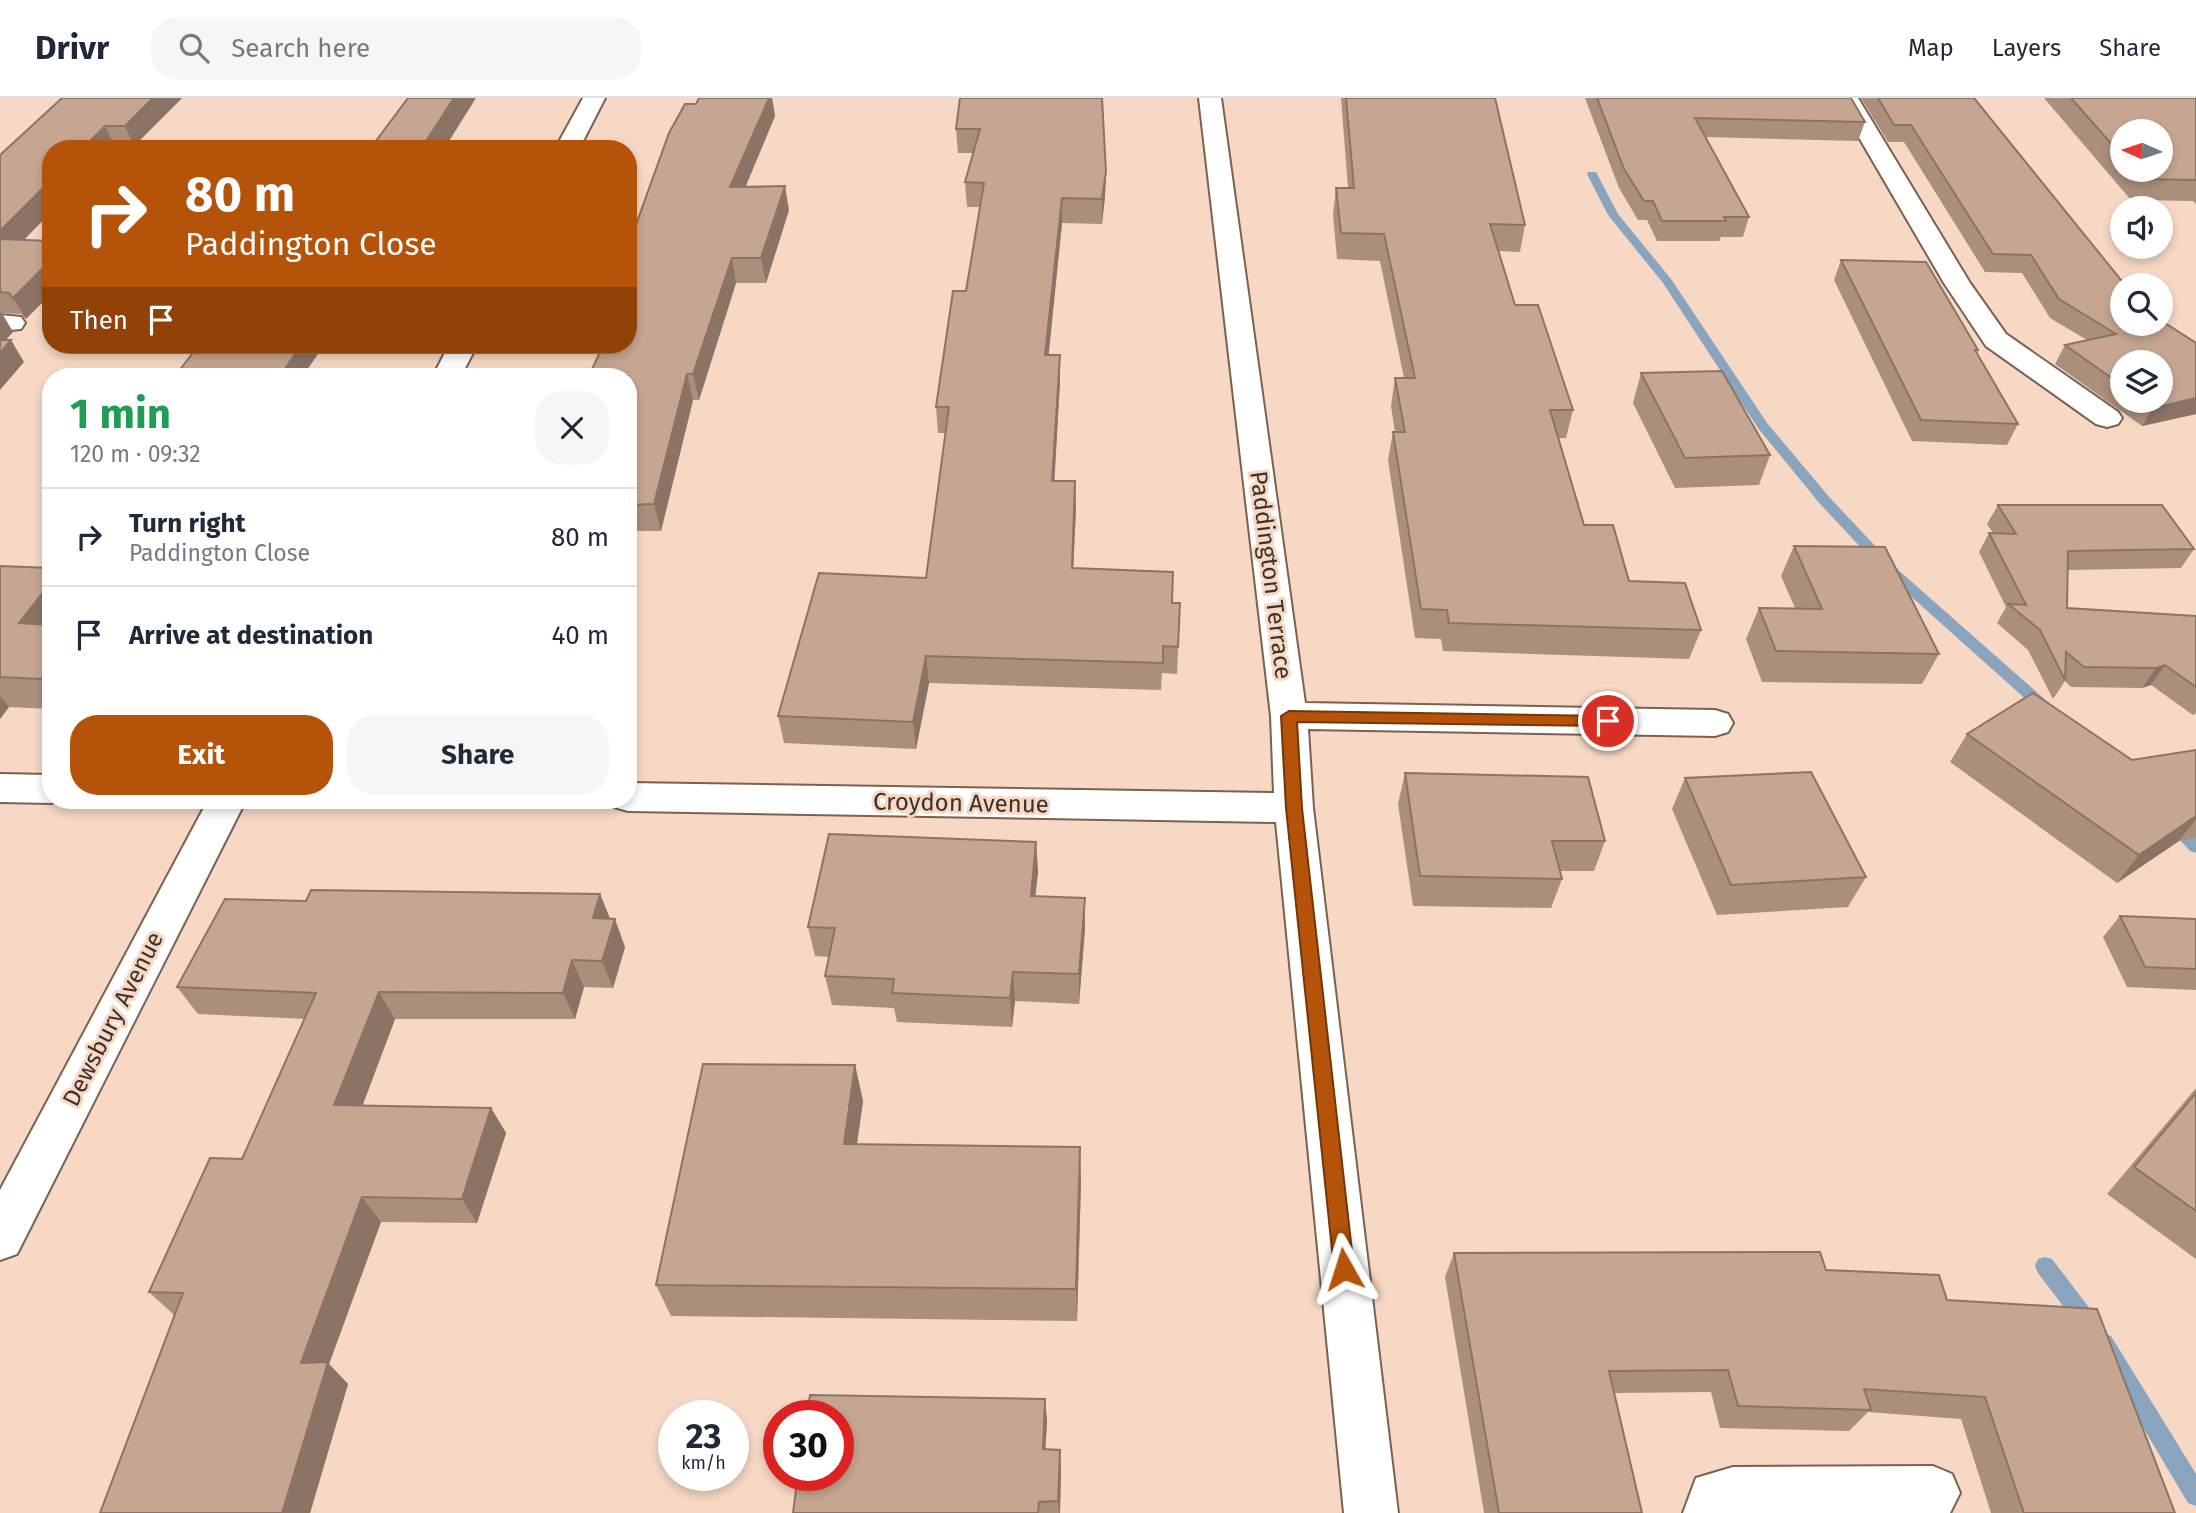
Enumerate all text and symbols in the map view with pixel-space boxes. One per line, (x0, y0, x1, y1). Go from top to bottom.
search box (151, 17, 641, 80)
text: Drivr (35, 28, 109, 68)
icon: search (175, 29, 213, 67)
text: Search here (231, 33, 370, 64)
text: Map (1908, 34, 1954, 62)
text: Layers (1992, 34, 2061, 62)
text: Share (2099, 34, 2161, 62)
north arrow (2110, 119, 2174, 182)
map controls (2110, 119, 2173, 413)
text: 80 m (185, 165, 295, 224)
icon: right (70, 168, 161, 259)
button: sound (2110, 196, 2173, 259)
text: Paddington Close (185, 225, 437, 263)
button: search (2110, 273, 2173, 336)
icon: arrive (142, 301, 180, 339)
text: Then (70, 305, 128, 336)
button: layers (2110, 350, 2173, 413)
text: 1 min (70, 389, 171, 439)
button: close (535, 391, 609, 465)
text: 120 m · 09:32 (70, 440, 201, 468)
street label: Paddington Terrace (1244, 469, 1298, 681)
text: Turn right (129, 508, 246, 539)
icon: right (70, 518, 108, 556)
text: 80 m (551, 522, 609, 553)
text: Paddington Close (129, 539, 310, 567)
icon: arrive (70, 616, 108, 654)
text: Arrive at destination (129, 620, 373, 651)
text: 40 m (551, 620, 609, 651)
pin (1578, 691, 1638, 751)
icon: arrive (1589, 702, 1627, 740)
button: Exit (70, 715, 333, 795)
button: Share (347, 715, 609, 795)
street label: Croydon Avenue (873, 787, 1049, 819)
street label: Dewsbury Avenue (57, 927, 169, 1111)
position arrow (1307, 1232, 1381, 1306)
speed limit sign: 30 (763, 1400, 854, 1491)
text: 23 (685, 1415, 722, 1457)
text: km/h (681, 1452, 726, 1474)

